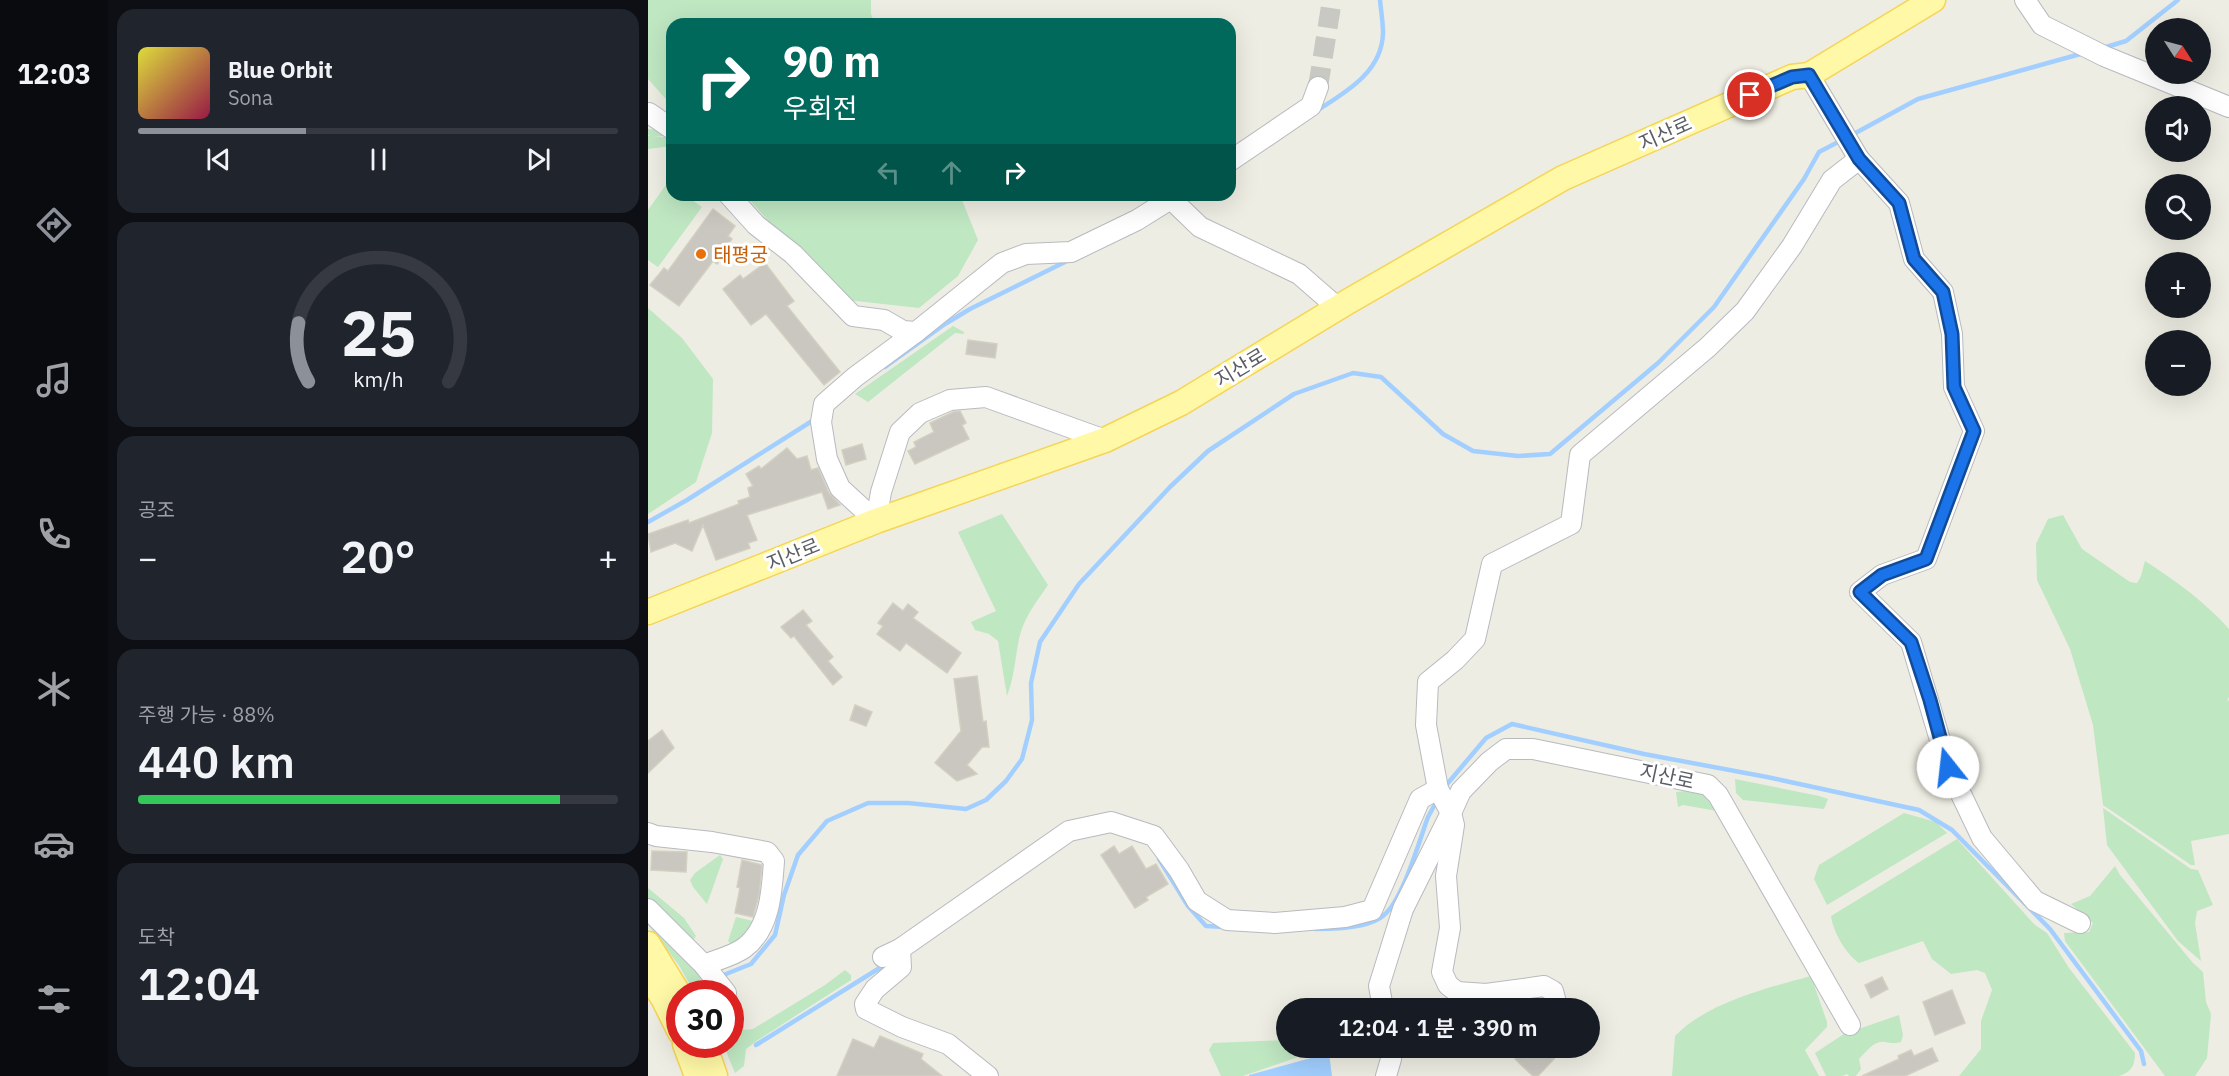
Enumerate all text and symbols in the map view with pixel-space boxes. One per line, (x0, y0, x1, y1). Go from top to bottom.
north arrow (2145, 18, 2211, 84)
map controls (2145, 18, 2211, 396)
text: 90 m (783, 34, 881, 89)
icon: right (684, 42, 762, 120)
text: Blue Orbit (228, 55, 333, 84)
text: 12:03 (17, 56, 91, 91)
pin (1724, 69, 1775, 120)
icon: arrive (1733, 78, 1766, 111)
text: Sona (228, 84, 273, 111)
text: 우회전 (783, 90, 858, 125)
button: sound (2145, 96, 2211, 162)
street label: 지산로 (1634, 109, 1696, 157)
icon: previous (202, 143, 235, 176)
icon: pause (362, 143, 395, 176)
icon: next (522, 143, 555, 176)
icon: left (872, 156, 905, 189)
icon: ahead (935, 156, 968, 189)
icon: right (998, 156, 1031, 189)
button: search (2145, 174, 2211, 240)
icon: directions (33, 204, 75, 246)
place label: 태평궁 (713, 241, 768, 268)
marker: 태평궁 (694, 247, 708, 261)
button: + (2145, 252, 2211, 318)
text: 25 (341, 292, 415, 373)
button: − (2145, 330, 2211, 396)
street label: 지산로 (1209, 341, 1271, 393)
icon: music (33, 359, 75, 401)
text: km/h (353, 365, 403, 393)
text: 공조 (138, 496, 175, 523)
icon: phone (33, 513, 75, 555)
text: 20° (340, 527, 416, 585)
street label: 지산로 (762, 531, 824, 577)
text: − (138, 536, 158, 579)
text: + (598, 536, 618, 579)
icon: climate (33, 668, 75, 710)
text: 주행 가능 · 88% (138, 701, 275, 728)
text: 440 km (138, 732, 295, 790)
position arrow (1916, 735, 1980, 799)
street label: 지산로 (1637, 757, 1697, 795)
icon: car (33, 823, 75, 865)
text: 도착 (138, 923, 175, 950)
text: 12:04 (138, 954, 260, 1012)
icon: filters (33, 978, 75, 1020)
speed limit sign: 30 (666, 980, 744, 1058)
text: 12:04 · 1 분 · 390 m (1339, 1013, 1537, 1042)

